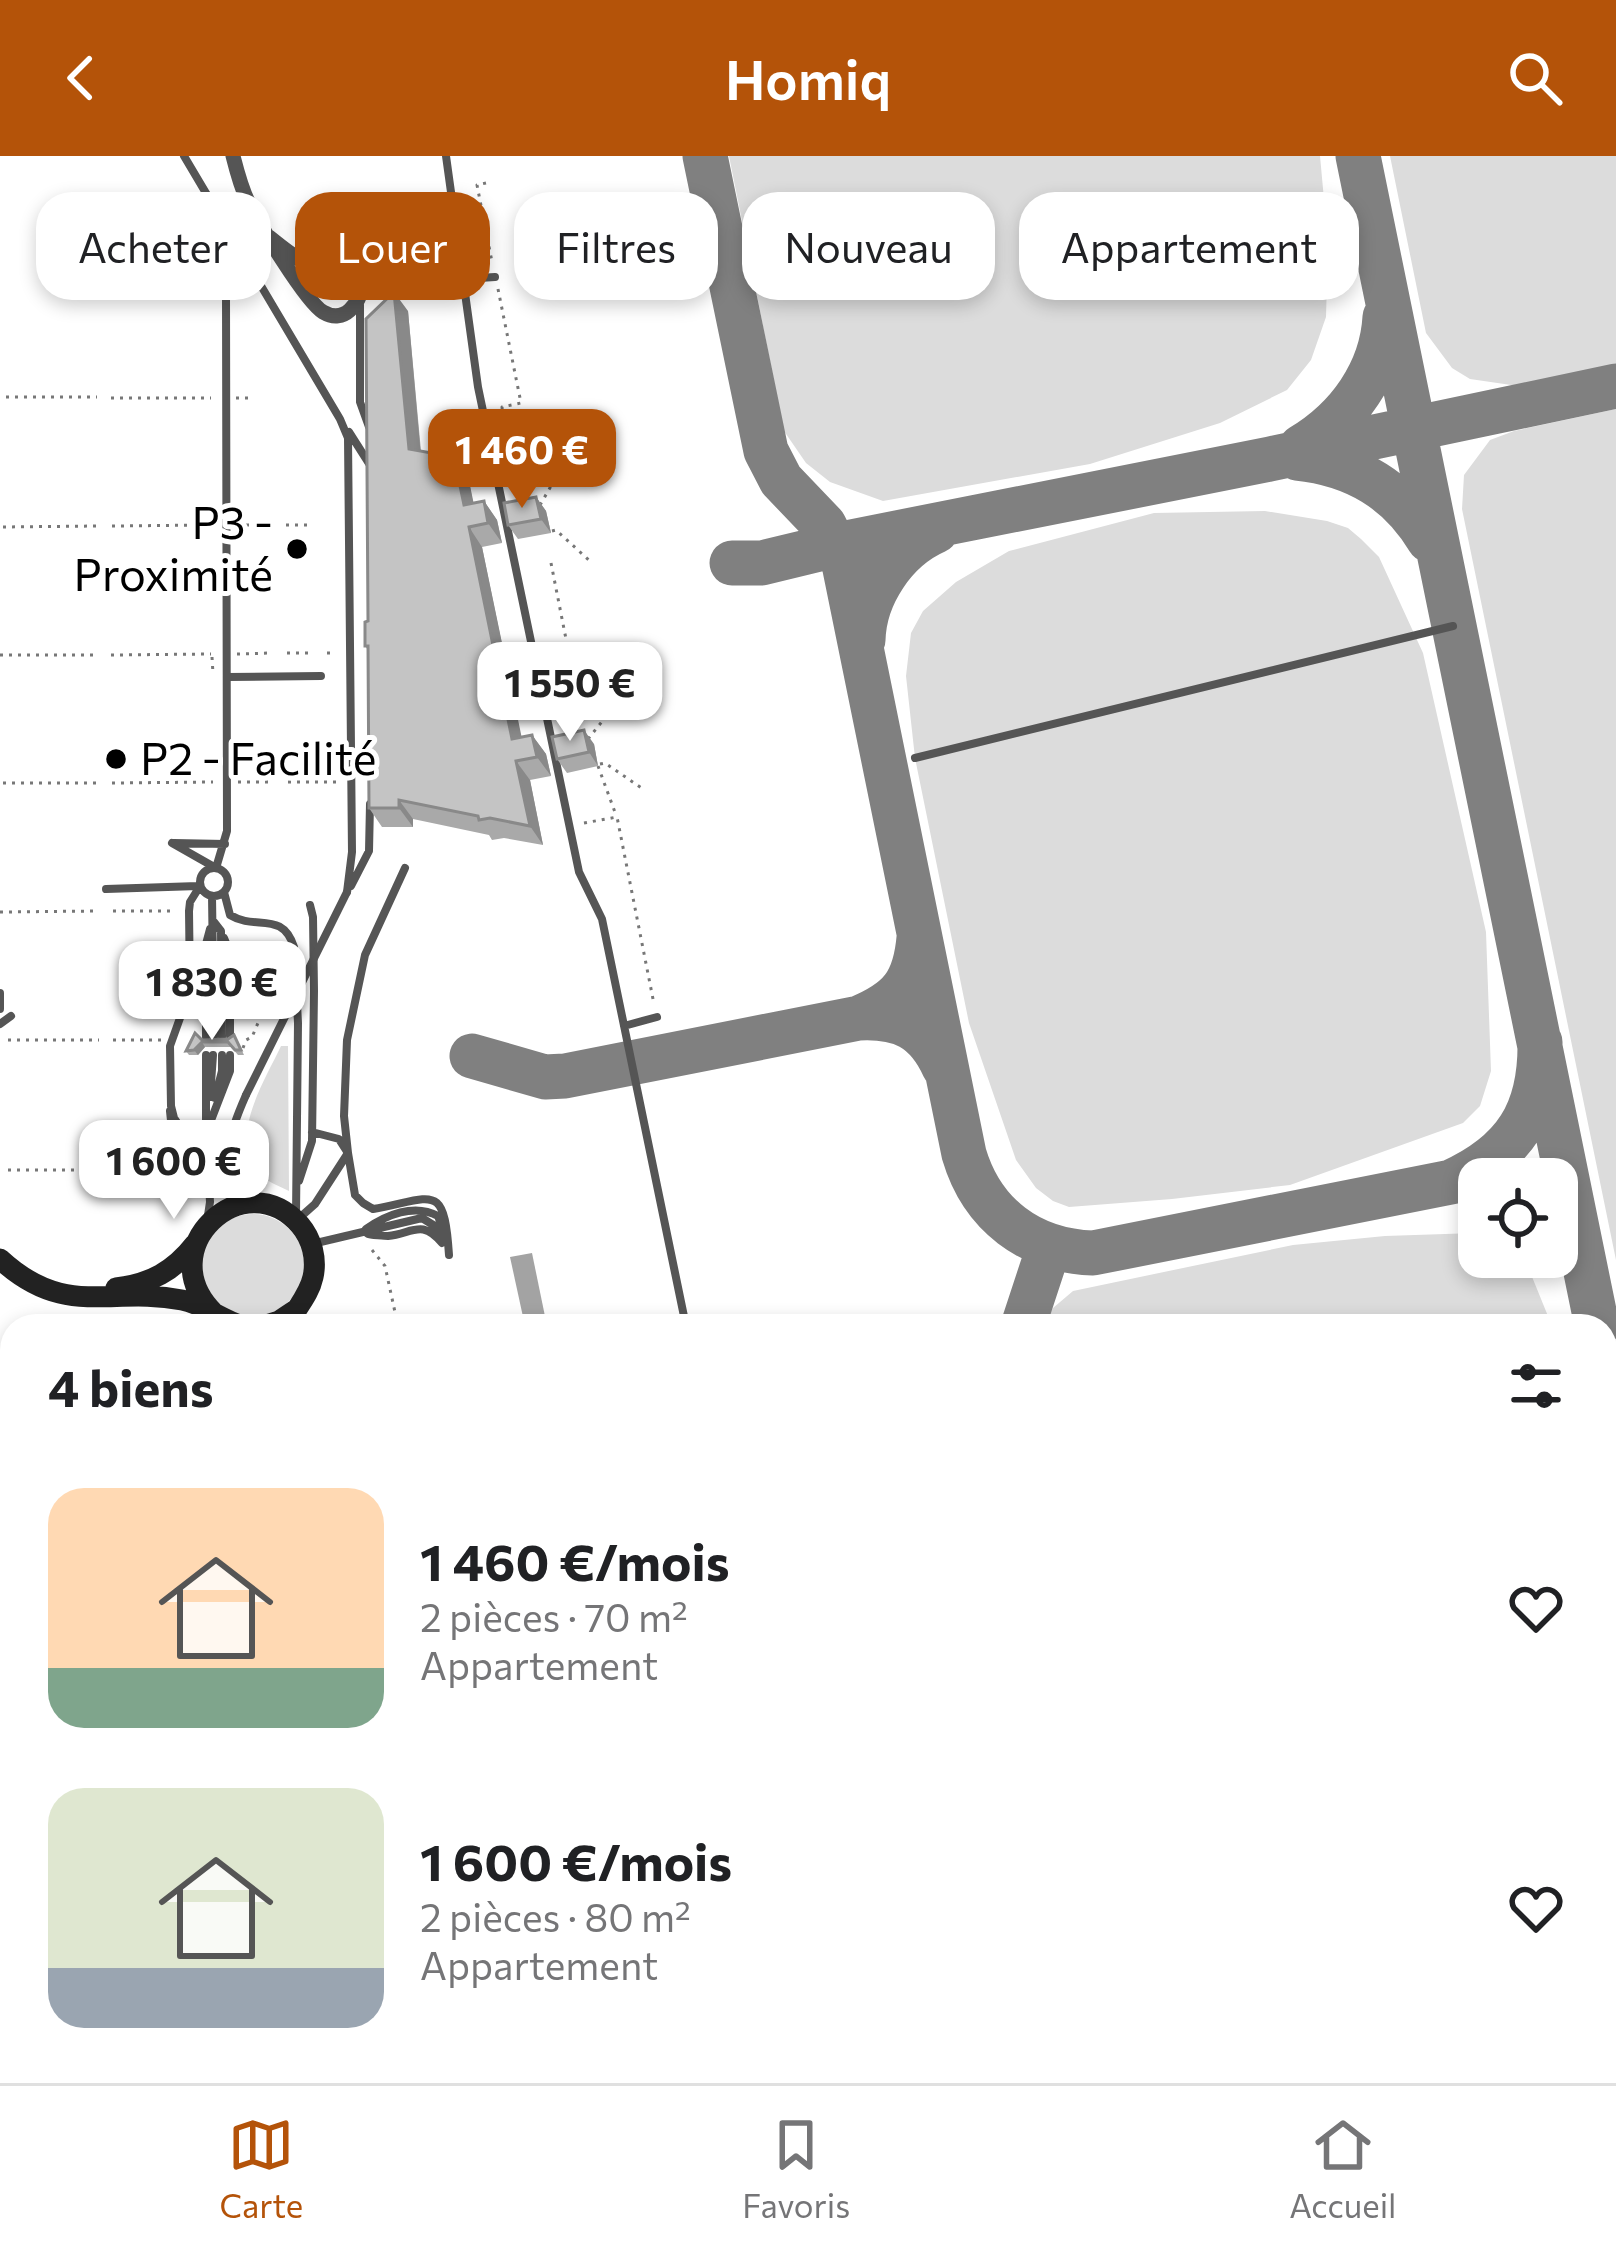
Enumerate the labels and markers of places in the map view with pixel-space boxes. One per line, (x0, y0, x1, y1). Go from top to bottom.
pin: 1 460 € (411, 409, 633, 511)
place label: P3 - Proximité (74, 493, 273, 600)
marker: P3 - Proximité (284, 536, 310, 562)
pin: 1 550 € (459, 642, 681, 744)
place label: P2 - Facilité (140, 729, 377, 784)
marker: P2 - Facilité (103, 746, 129, 772)
pin: 1 830 € (101, 941, 323, 1043)
pin: 1 600 € (63, 1120, 285, 1222)

